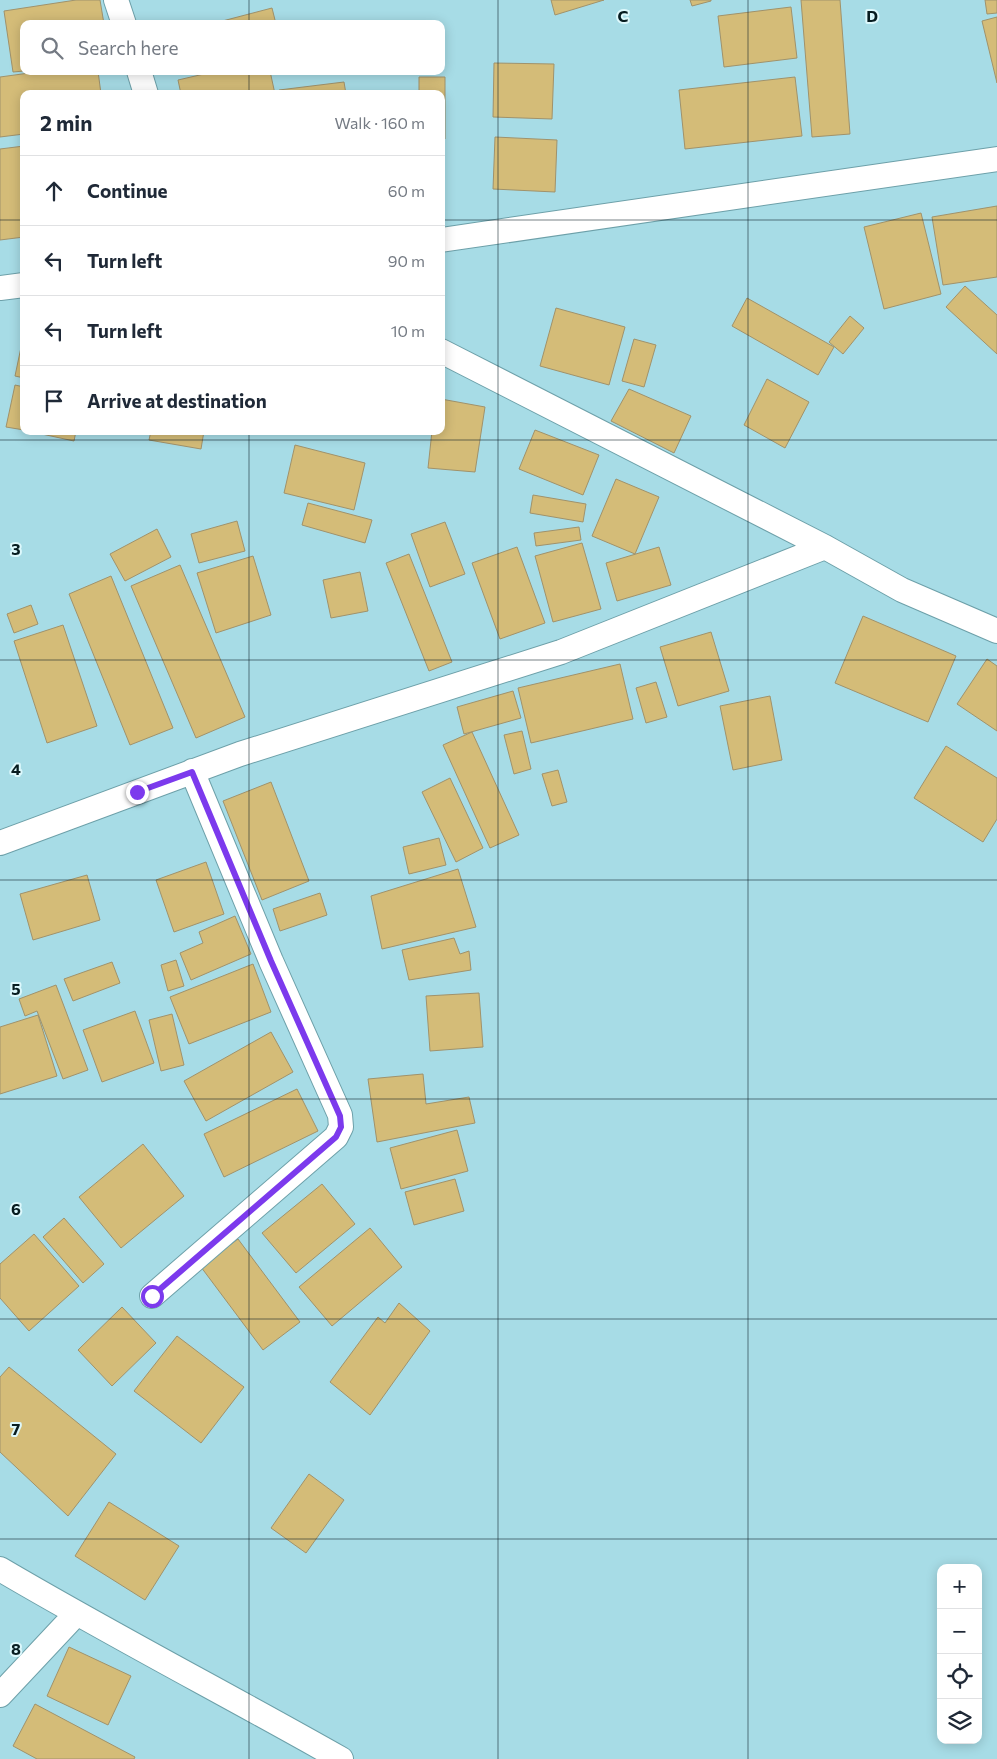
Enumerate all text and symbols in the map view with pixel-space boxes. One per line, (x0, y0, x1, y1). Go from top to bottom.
text: C (618, 6, 629, 25)
text: D (866, 6, 878, 25)
search box (20, 20, 445, 75)
icon: search (38, 34, 66, 62)
text: Search here (78, 36, 178, 59)
text: 2 min (40, 110, 92, 135)
text: Walk · 160 m (335, 113, 425, 132)
icon: ahead (40, 177, 68, 205)
text: Continue (87, 179, 167, 202)
text: 60 m (388, 181, 425, 200)
icon: left (40, 247, 68, 275)
text: Turn left (87, 249, 162, 272)
text: 90 m (388, 251, 425, 270)
icon: left (40, 317, 68, 345)
text: Turn left (87, 319, 162, 342)
text: 10 m (391, 321, 425, 340)
icon: arrive (40, 387, 68, 415)
text: Arrive at destination (87, 389, 267, 412)
text: 3 (11, 539, 21, 558)
text: 4 (11, 759, 21, 778)
route end (126, 781, 149, 804)
text: 5 (11, 979, 21, 998)
text: 6 (11, 1199, 21, 1218)
route start (141, 1285, 164, 1308)
text: 7 (12, 1419, 21, 1438)
map controls (937, 1564, 982, 1744)
button: + (937, 1564, 982, 1609)
button: − (937, 1609, 982, 1654)
text: 8 (11, 1639, 21, 1658)
button: locate (937, 1654, 982, 1699)
button: layers (937, 1699, 982, 1744)

